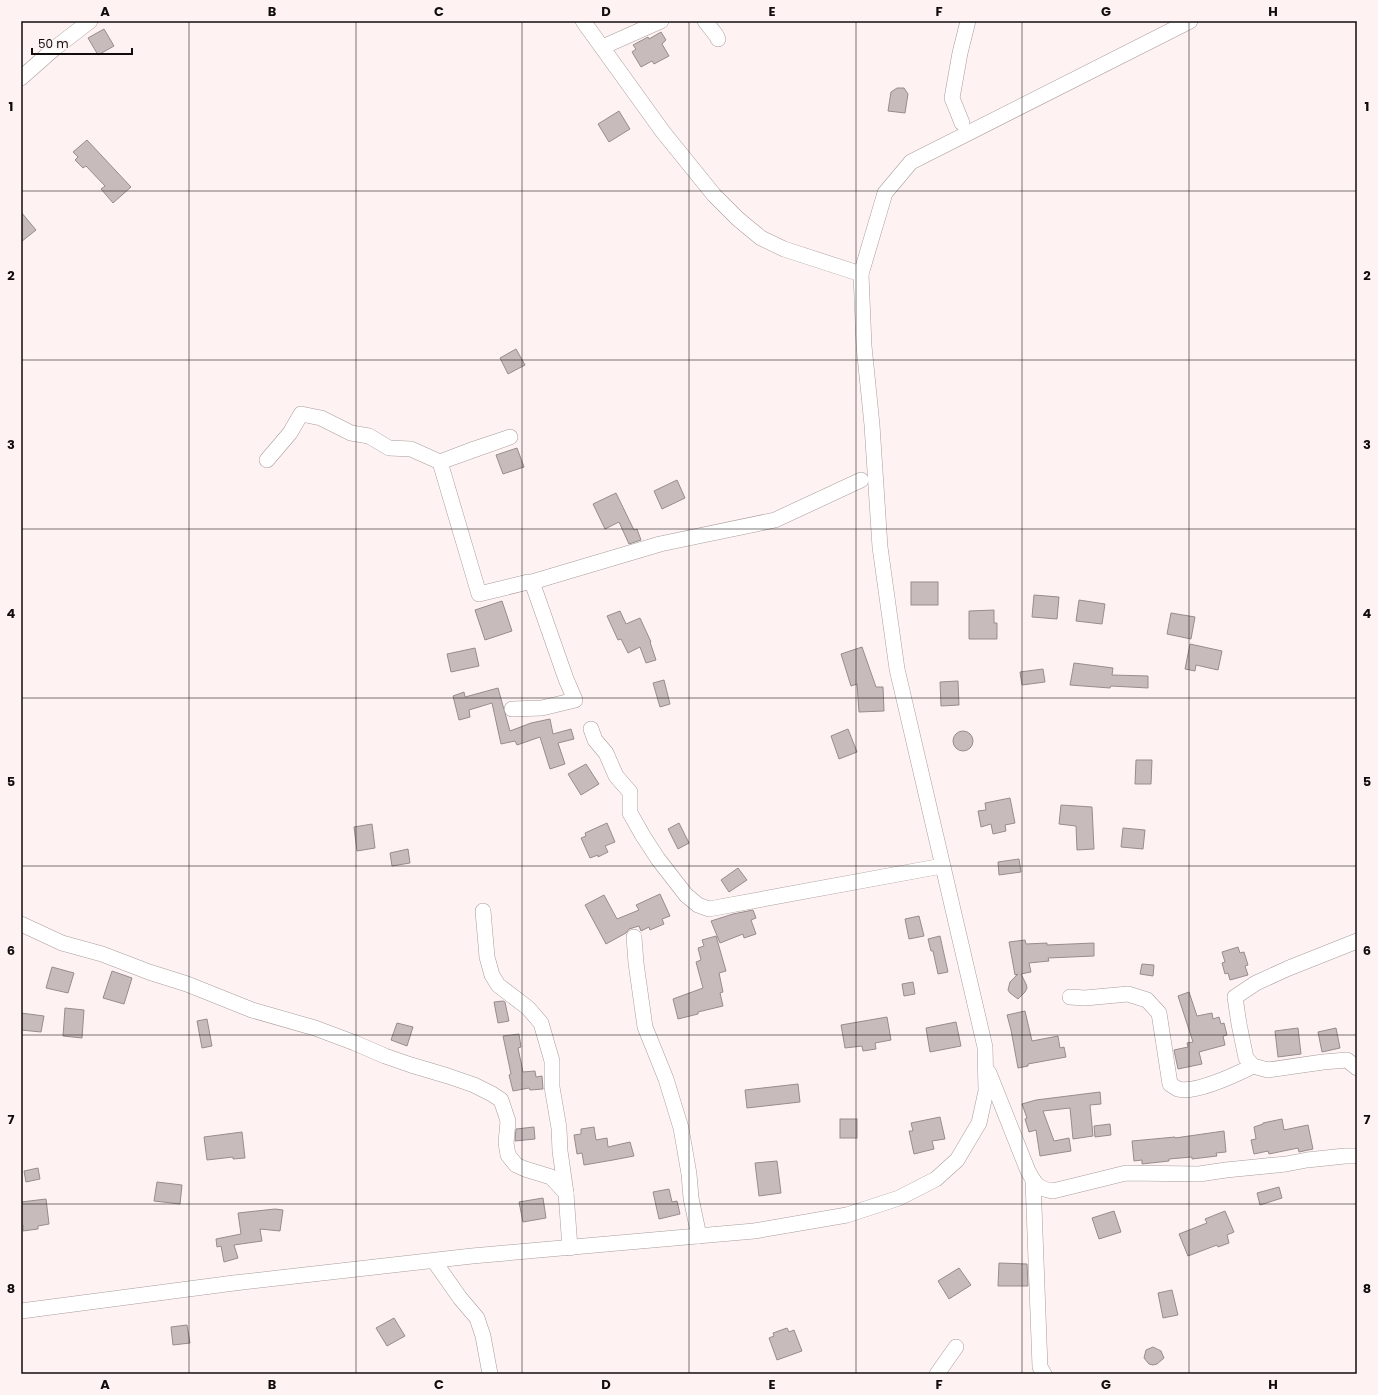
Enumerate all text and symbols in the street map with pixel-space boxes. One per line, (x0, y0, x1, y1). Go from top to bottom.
text: A (100, 2, 110, 21)
text: B (268, 2, 277, 21)
text: C (434, 2, 444, 21)
text: D (601, 2, 611, 21)
text: E (768, 2, 776, 21)
text: F (935, 2, 943, 21)
text: G (1101, 2, 1111, 21)
text: H (1268, 2, 1278, 21)
scale bar (32, 30, 132, 56)
text: 50 m (38, 35, 69, 52)
text: 1 (9, 97, 13, 116)
text: 1 (1365, 97, 1369, 116)
text: 2 (7, 266, 15, 285)
text: 2 (1363, 266, 1371, 285)
text: 3 (7, 435, 15, 454)
text: 3 (1363, 435, 1371, 454)
text: 4 (7, 604, 16, 623)
text: 4 (1363, 604, 1372, 623)
text: 5 (7, 772, 15, 791)
text: 5 (1363, 772, 1371, 791)
text: 6 (7, 941, 15, 960)
text: 6 (1363, 941, 1371, 960)
text: 7 (8, 1110, 15, 1129)
text: 7 (1364, 1110, 1371, 1129)
text: 8 (7, 1279, 15, 1298)
text: 8 (1363, 1279, 1371, 1298)
text: A (100, 1375, 110, 1394)
text: B (268, 1375, 277, 1394)
text: C (434, 1375, 444, 1394)
text: D (601, 1375, 611, 1394)
text: E (768, 1375, 776, 1394)
text: F (935, 1375, 943, 1394)
text: G (1101, 1375, 1111, 1394)
text: H (1268, 1375, 1278, 1394)

